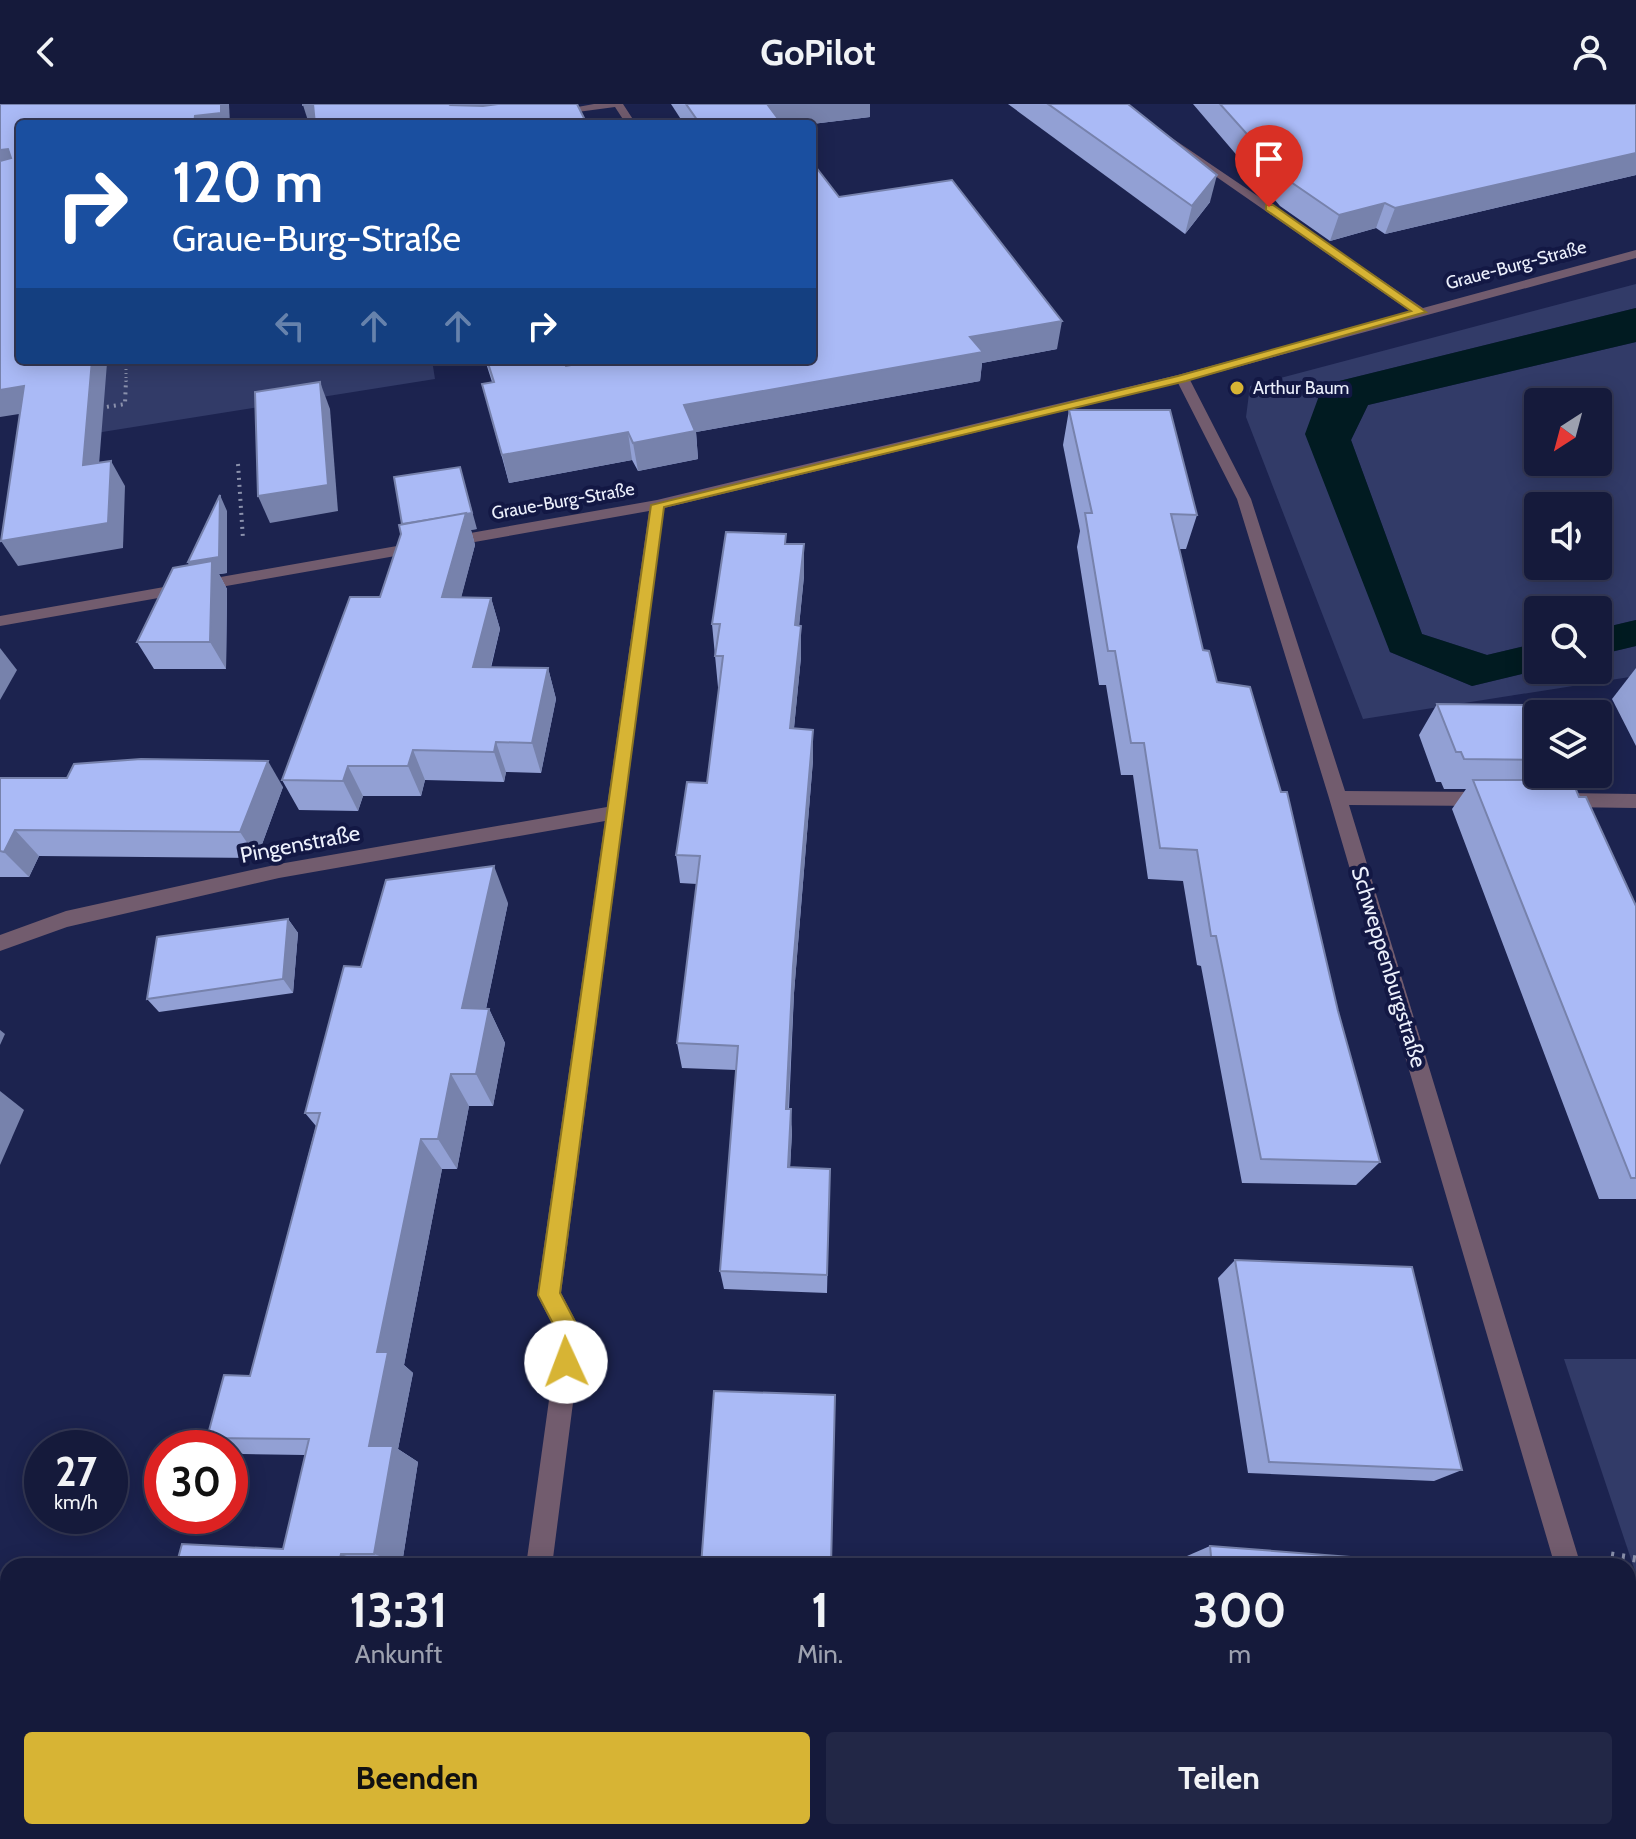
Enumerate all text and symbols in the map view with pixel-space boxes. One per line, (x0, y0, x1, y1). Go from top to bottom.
icon: back (24, 30, 68, 74)
text: GoPilot (760, 30, 876, 74)
icon: person (1568, 30, 1612, 74)
pin (1235, 125, 1303, 207)
icon: arrive (1247, 137, 1291, 181)
text: 120 m (172, 148, 323, 216)
icon: right (40, 152, 144, 256)
text: Graue-Burg-Straße (172, 216, 461, 260)
street label: Graue-Burg-Straße (1443, 236, 1589, 294)
icon: left (268, 304, 312, 348)
icon: ahead (352, 304, 396, 348)
icon: ahead (436, 304, 480, 348)
icon: right (520, 304, 564, 348)
place label: Arthur Baum (1253, 377, 1349, 399)
marker: Arthur Baum (1228, 379, 1246, 397)
north arrow (1524, 388, 1612, 476)
map controls (1524, 388, 1612, 788)
street label: Graue-Burg-Straße (490, 478, 636, 524)
button: sound (1524, 492, 1612, 580)
button: search (1524, 596, 1612, 684)
button: layers (1524, 700, 1612, 788)
street label: Pingenstraße (238, 819, 362, 869)
street label: Schweppenburgstraße (1346, 863, 1432, 1071)
position arrow (524, 1320, 608, 1404)
speed limit sign: 30 (144, 1430, 248, 1534)
text: 27 (55, 1447, 97, 1496)
text: km/h (54, 1490, 98, 1514)
text: 13:31 (350, 1581, 447, 1639)
text: 1 (811, 1581, 829, 1639)
text: 300 (1193, 1581, 1286, 1639)
text: Ankunft (355, 1638, 442, 1670)
text: Min. (797, 1638, 843, 1670)
text: m (1228, 1638, 1251, 1670)
button: Beenden (24, 1732, 810, 1824)
button: Teilen (826, 1732, 1612, 1824)

